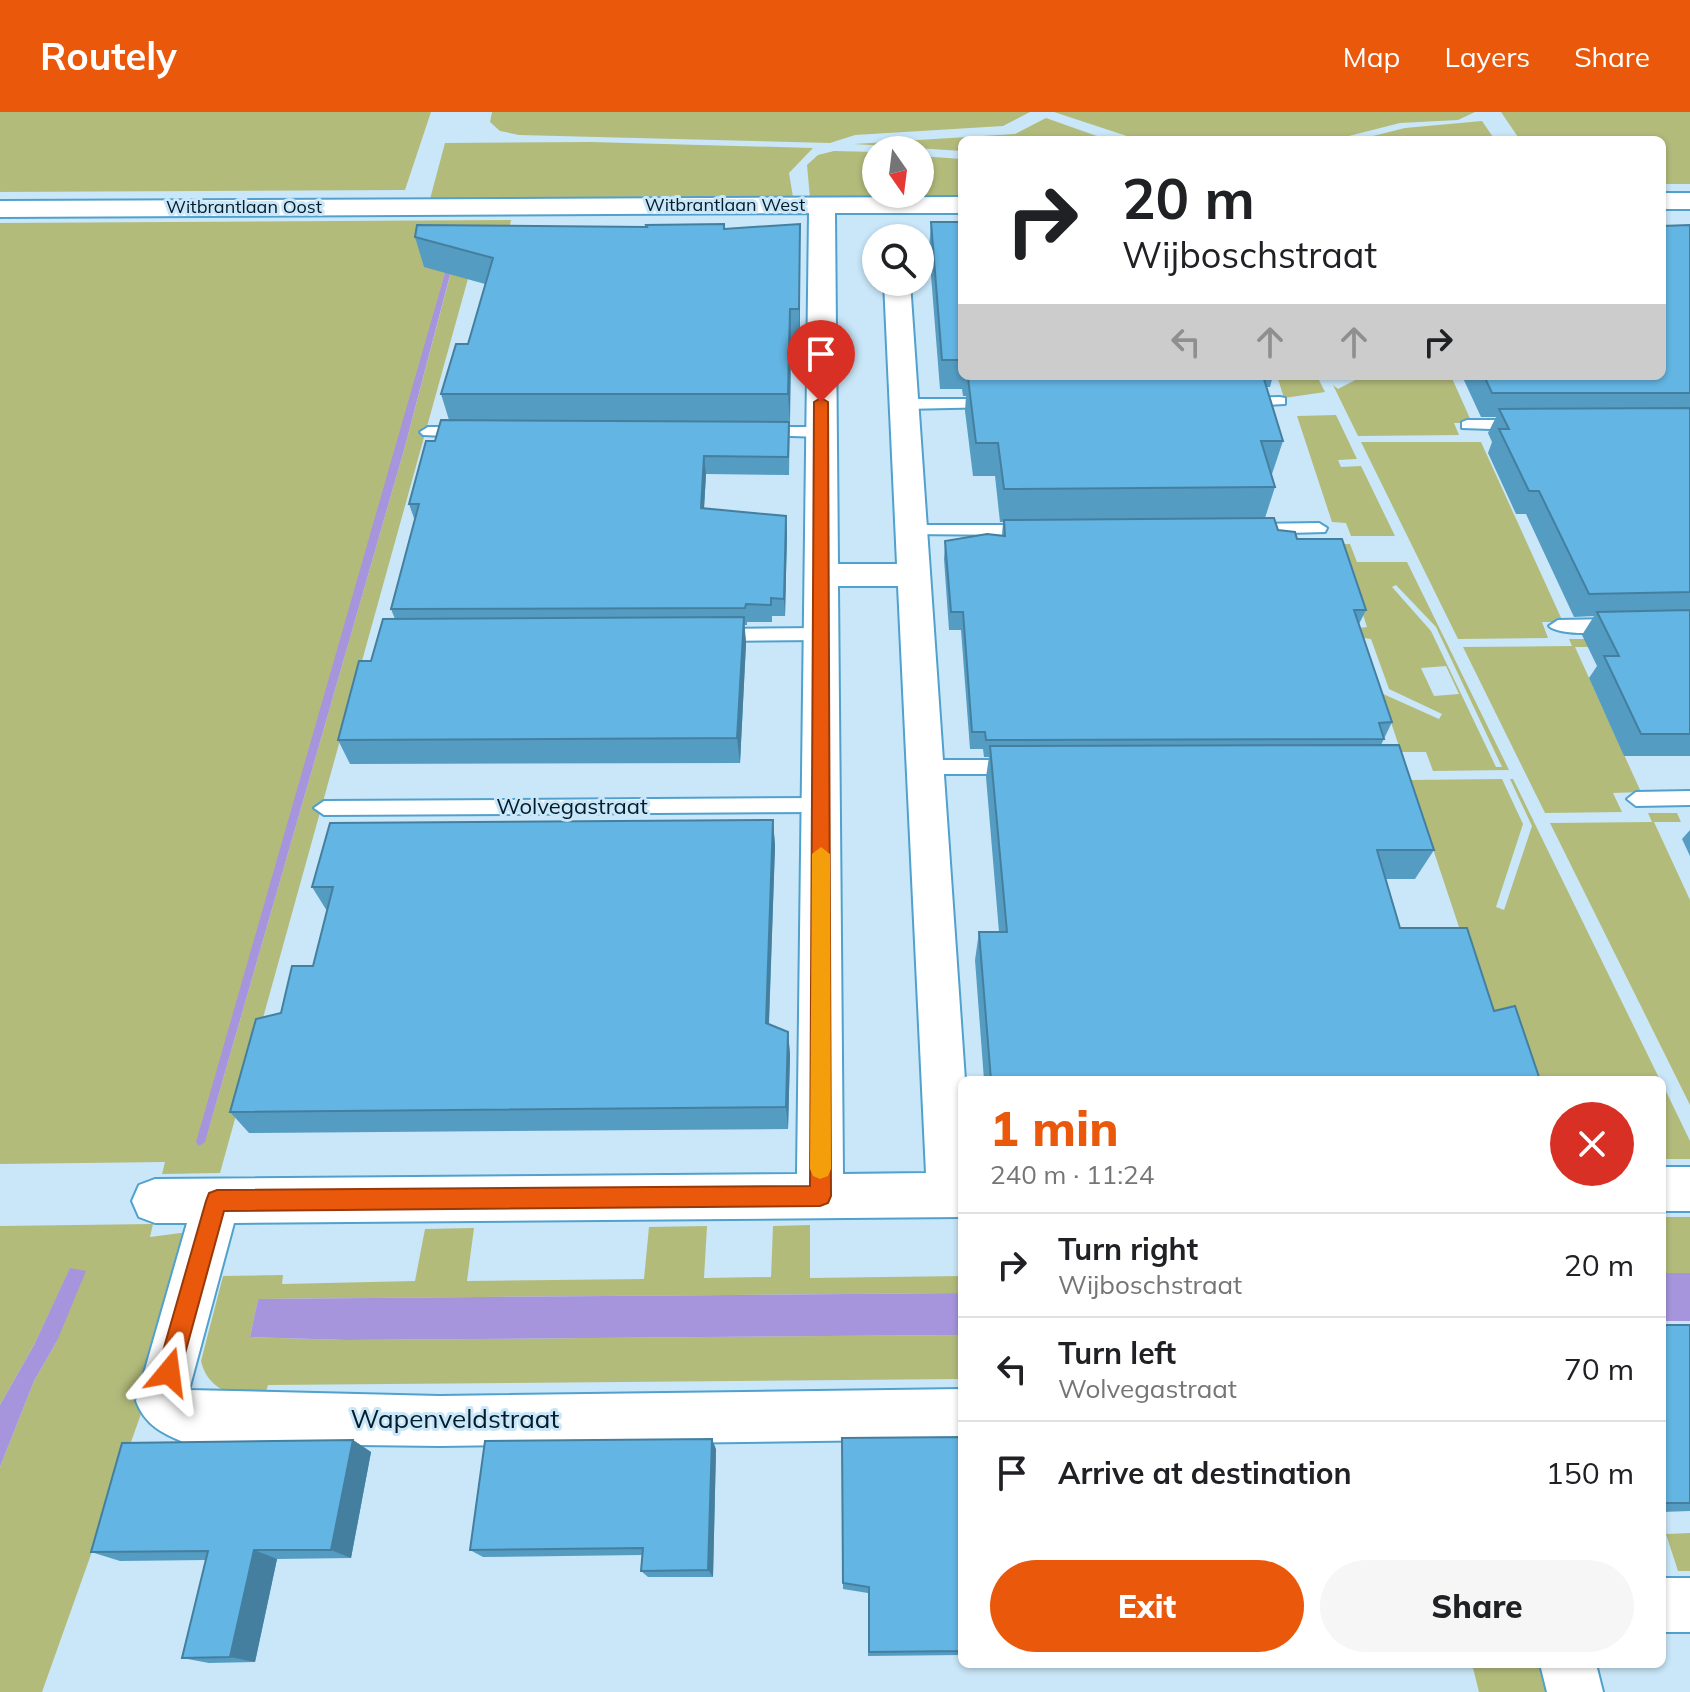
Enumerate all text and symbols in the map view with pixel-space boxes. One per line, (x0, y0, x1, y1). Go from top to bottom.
text: Routely (40, 32, 177, 80)
text: Map (1343, 39, 1400, 74)
text: Layers (1444, 39, 1530, 74)
text: Share (1574, 39, 1650, 74)
north arrow (862, 136, 934, 208)
map controls (862, 136, 934, 296)
text: 20 m (1122, 163, 1255, 233)
icon: right (990, 168, 1094, 272)
street label: Witbrantlaan West (645, 193, 805, 216)
street label: Witbrantlaan Oost (166, 195, 322, 218)
button: search (862, 224, 934, 296)
text: Wijboschstraat (1122, 232, 1377, 277)
pin (787, 320, 855, 402)
icon: left (1164, 320, 1208, 364)
icon: ahead (1248, 320, 1292, 364)
icon: ahead (1332, 320, 1376, 364)
icon: right (1416, 320, 1460, 364)
icon: arrive (799, 332, 843, 376)
street label: Wolvegastraat (496, 792, 648, 820)
text: 1 min (990, 1098, 1119, 1158)
button: close (1550, 1102, 1634, 1186)
text: 240 m · 11:24 (990, 1158, 1154, 1191)
text: Turn right (1058, 1230, 1198, 1268)
icon: right (990, 1243, 1034, 1287)
text: 20 m (1564, 1246, 1634, 1284)
text: Wijboschstraat (1058, 1268, 1242, 1301)
position arrow (127, 1330, 211, 1414)
text: Turn left (1058, 1334, 1176, 1372)
icon: left (990, 1347, 1034, 1391)
text: 70 m (1564, 1350, 1634, 1388)
text: Wolvegastraat (1058, 1372, 1237, 1405)
street label: Wapenveldstraat (351, 1402, 559, 1435)
icon: arrive (990, 1451, 1034, 1495)
text: Arrive at destination (1058, 1454, 1352, 1492)
text: 150 m (1546, 1454, 1634, 1492)
button: Exit (990, 1560, 1304, 1652)
button: Share (1320, 1560, 1634, 1652)

